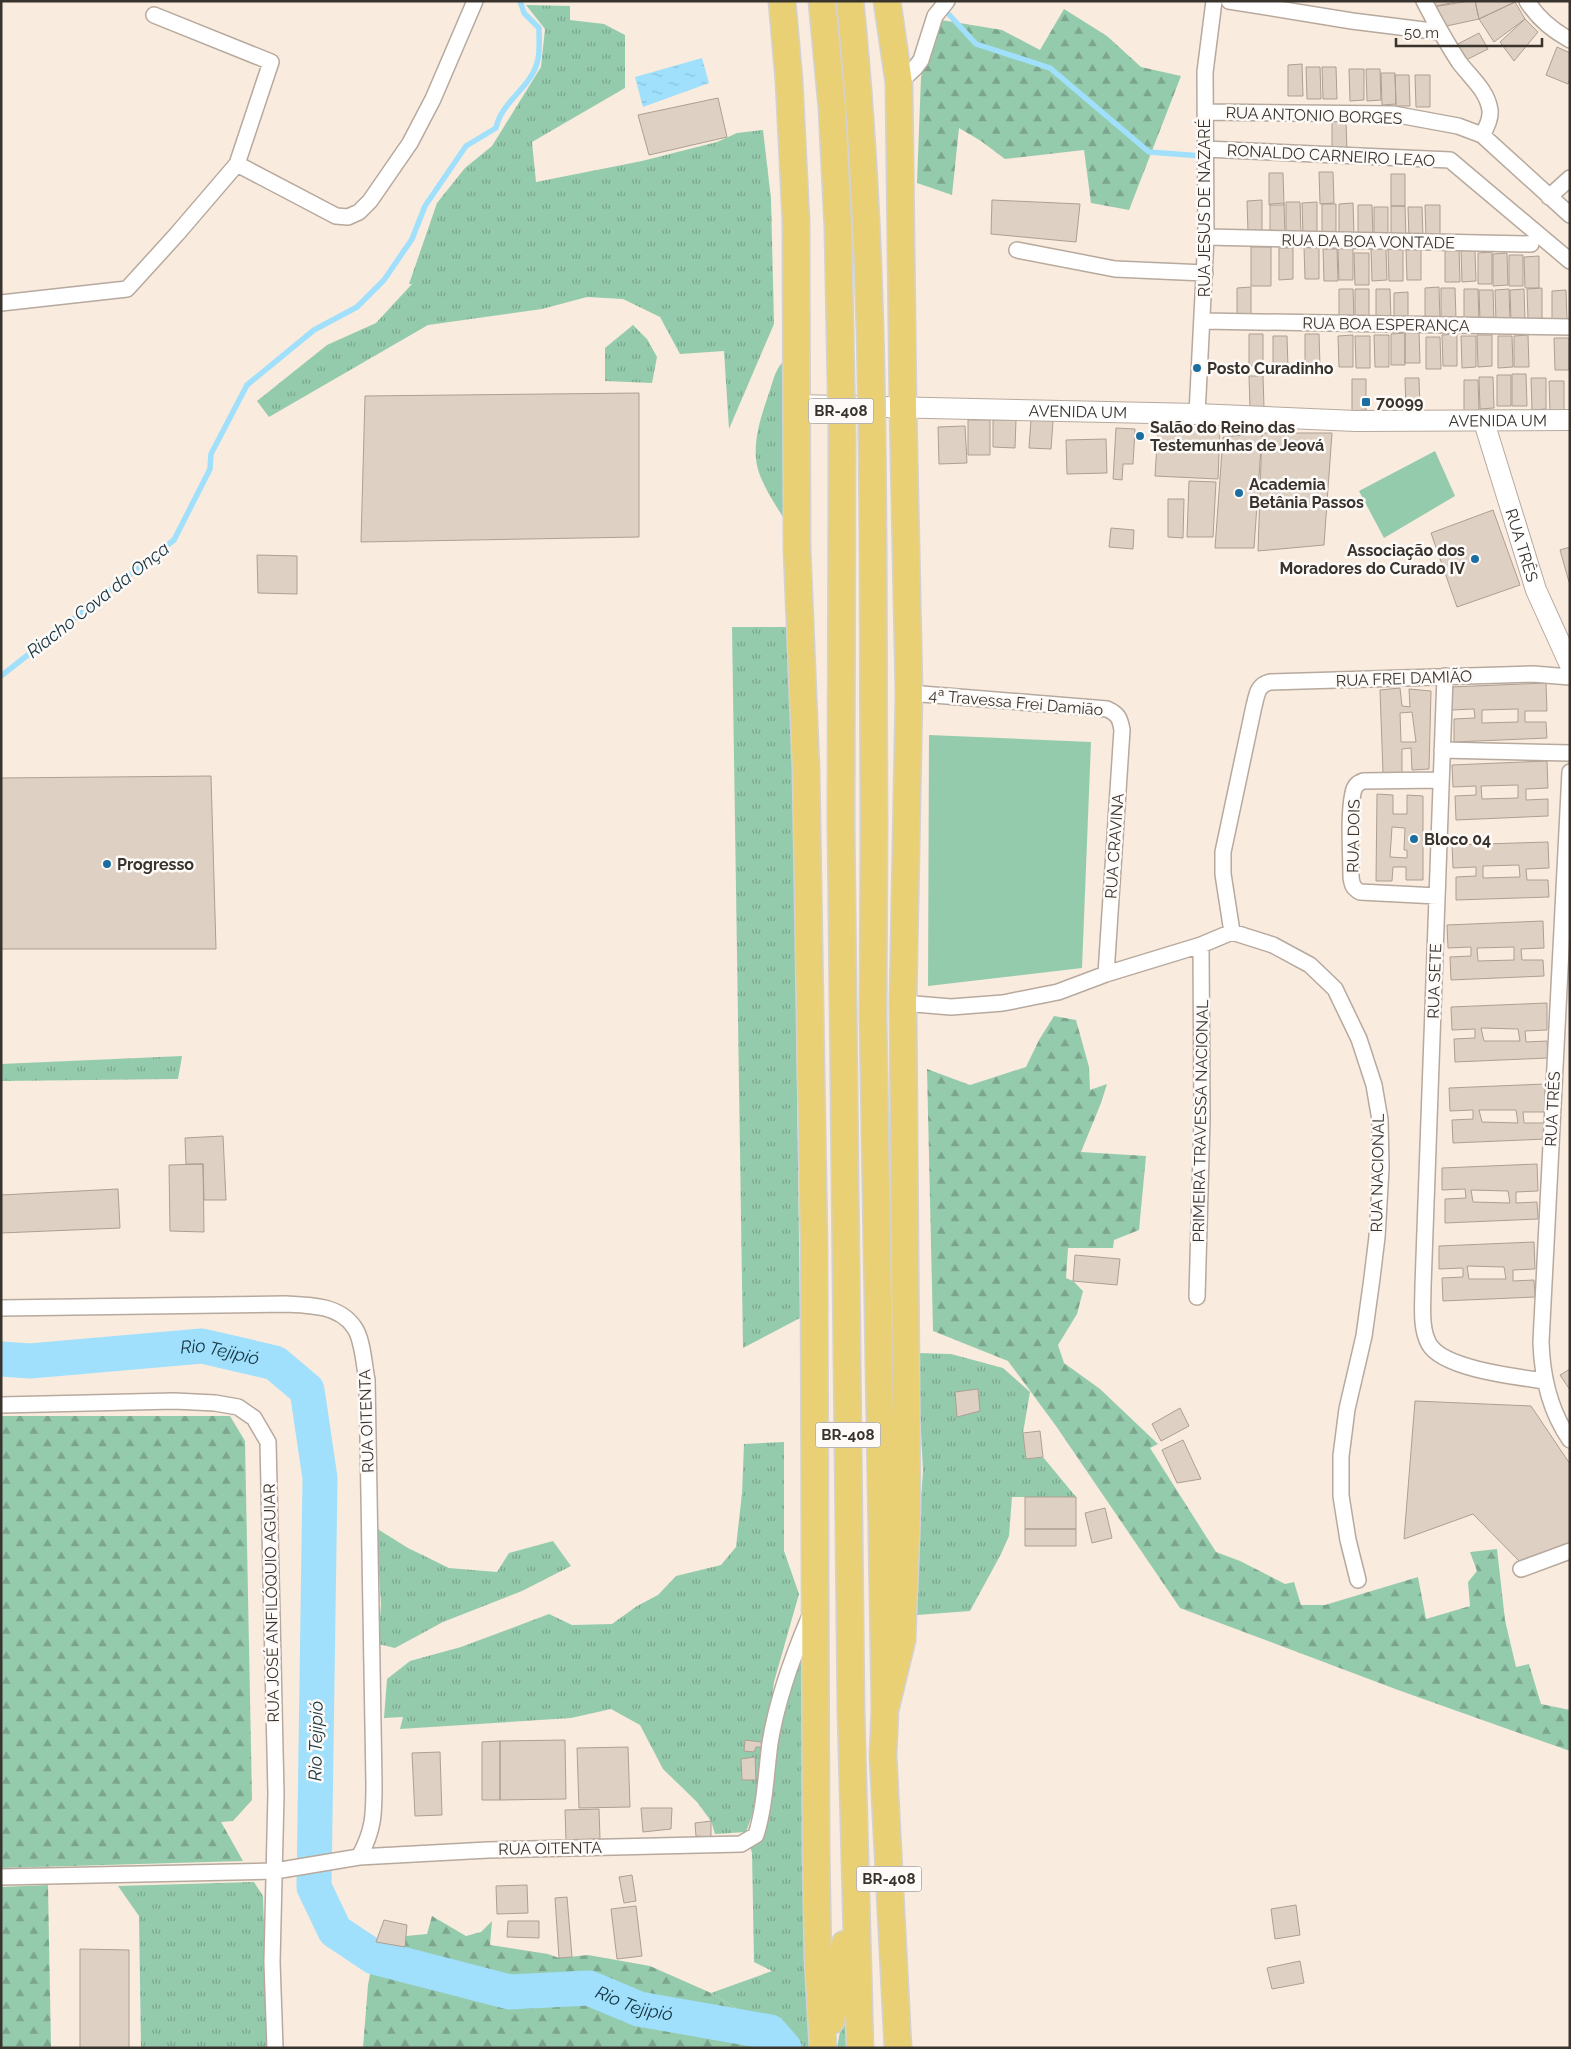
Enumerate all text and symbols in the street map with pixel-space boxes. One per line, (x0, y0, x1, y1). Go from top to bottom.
scale bar (1396, 15, 1542, 47)
text: 50 m (1404, 24, 1439, 42)
street label: RUA ANTONIO BORGES (1225, 103, 1403, 128)
street label: RUA JESUS DE NAZARÉ (1194, 119, 1214, 297)
street label: RONALDO CARNEIRO LEAO (1226, 141, 1436, 170)
street label: RUA DA BOA VONTADE (1281, 230, 1455, 253)
street label: RUA BOA ESPERANÇA (1302, 314, 1470, 335)
place label: Posto Curadinho (1207, 359, 1334, 378)
marker: Posto Curadinho (1191, 362, 1203, 374)
place label: 70099 (1376, 393, 1423, 412)
marker: 70099 (1360, 396, 1372, 408)
road number: BR-408 (808, 398, 874, 424)
street label: AVENIDA UM (1028, 401, 1127, 422)
street label: AVENIDA UM (1448, 411, 1547, 431)
place label: Salão do Reino das Testemunhas de Jeová (1150, 418, 1324, 455)
marker: Salão do Reino das Testemunhas de Jeová (1134, 430, 1146, 442)
place label: Academia Betânia Passos (1249, 475, 1364, 512)
marker: Academia Betânia Passos (1233, 487, 1245, 499)
street label: RUA TRÊS (1501, 506, 1542, 585)
water label: Riacho Cova da Onça (22, 537, 173, 662)
place label: Associação dos Moradores do Curado IV (1280, 541, 1465, 578)
marker: Associação dos Moradores do Curado IV (1469, 553, 1481, 565)
street label: RUA FREI DAMIÃO (1335, 666, 1473, 690)
street label: 4ª Travessa Frei Damião (928, 685, 1104, 720)
street label: RUA CRAVINA (1101, 792, 1128, 899)
street label: RUA DOIS (1343, 799, 1364, 873)
place label: Bloco 04 (1424, 830, 1491, 849)
marker: Bloco 04 (1408, 833, 1420, 845)
place label: Progresso (117, 855, 194, 874)
marker: Progresso (101, 858, 113, 870)
street label: RUA SETE (1424, 943, 1445, 1019)
street label: PRIMEIRA TRAVESSA NACIONAL (1189, 999, 1212, 1243)
street label: RUA TRÊS (1540, 1070, 1564, 1147)
street label: RUA NACIONAL (1367, 1113, 1388, 1233)
water label: Rio Tejipió (179, 1335, 261, 1369)
street label: RUA OITENTA (355, 1369, 378, 1473)
road number: BR-408 (816, 1422, 880, 1448)
street label: RUA JOSÉ ANFILÓQUIO AGUIAR (259, 1483, 283, 1723)
water label: Rio Tejipió (304, 1701, 327, 1781)
street label: RUA OITENTA (498, 1838, 602, 1859)
road number: BR-408 (856, 1866, 922, 1892)
water label: Rio Tejipió (593, 1981, 675, 2025)

